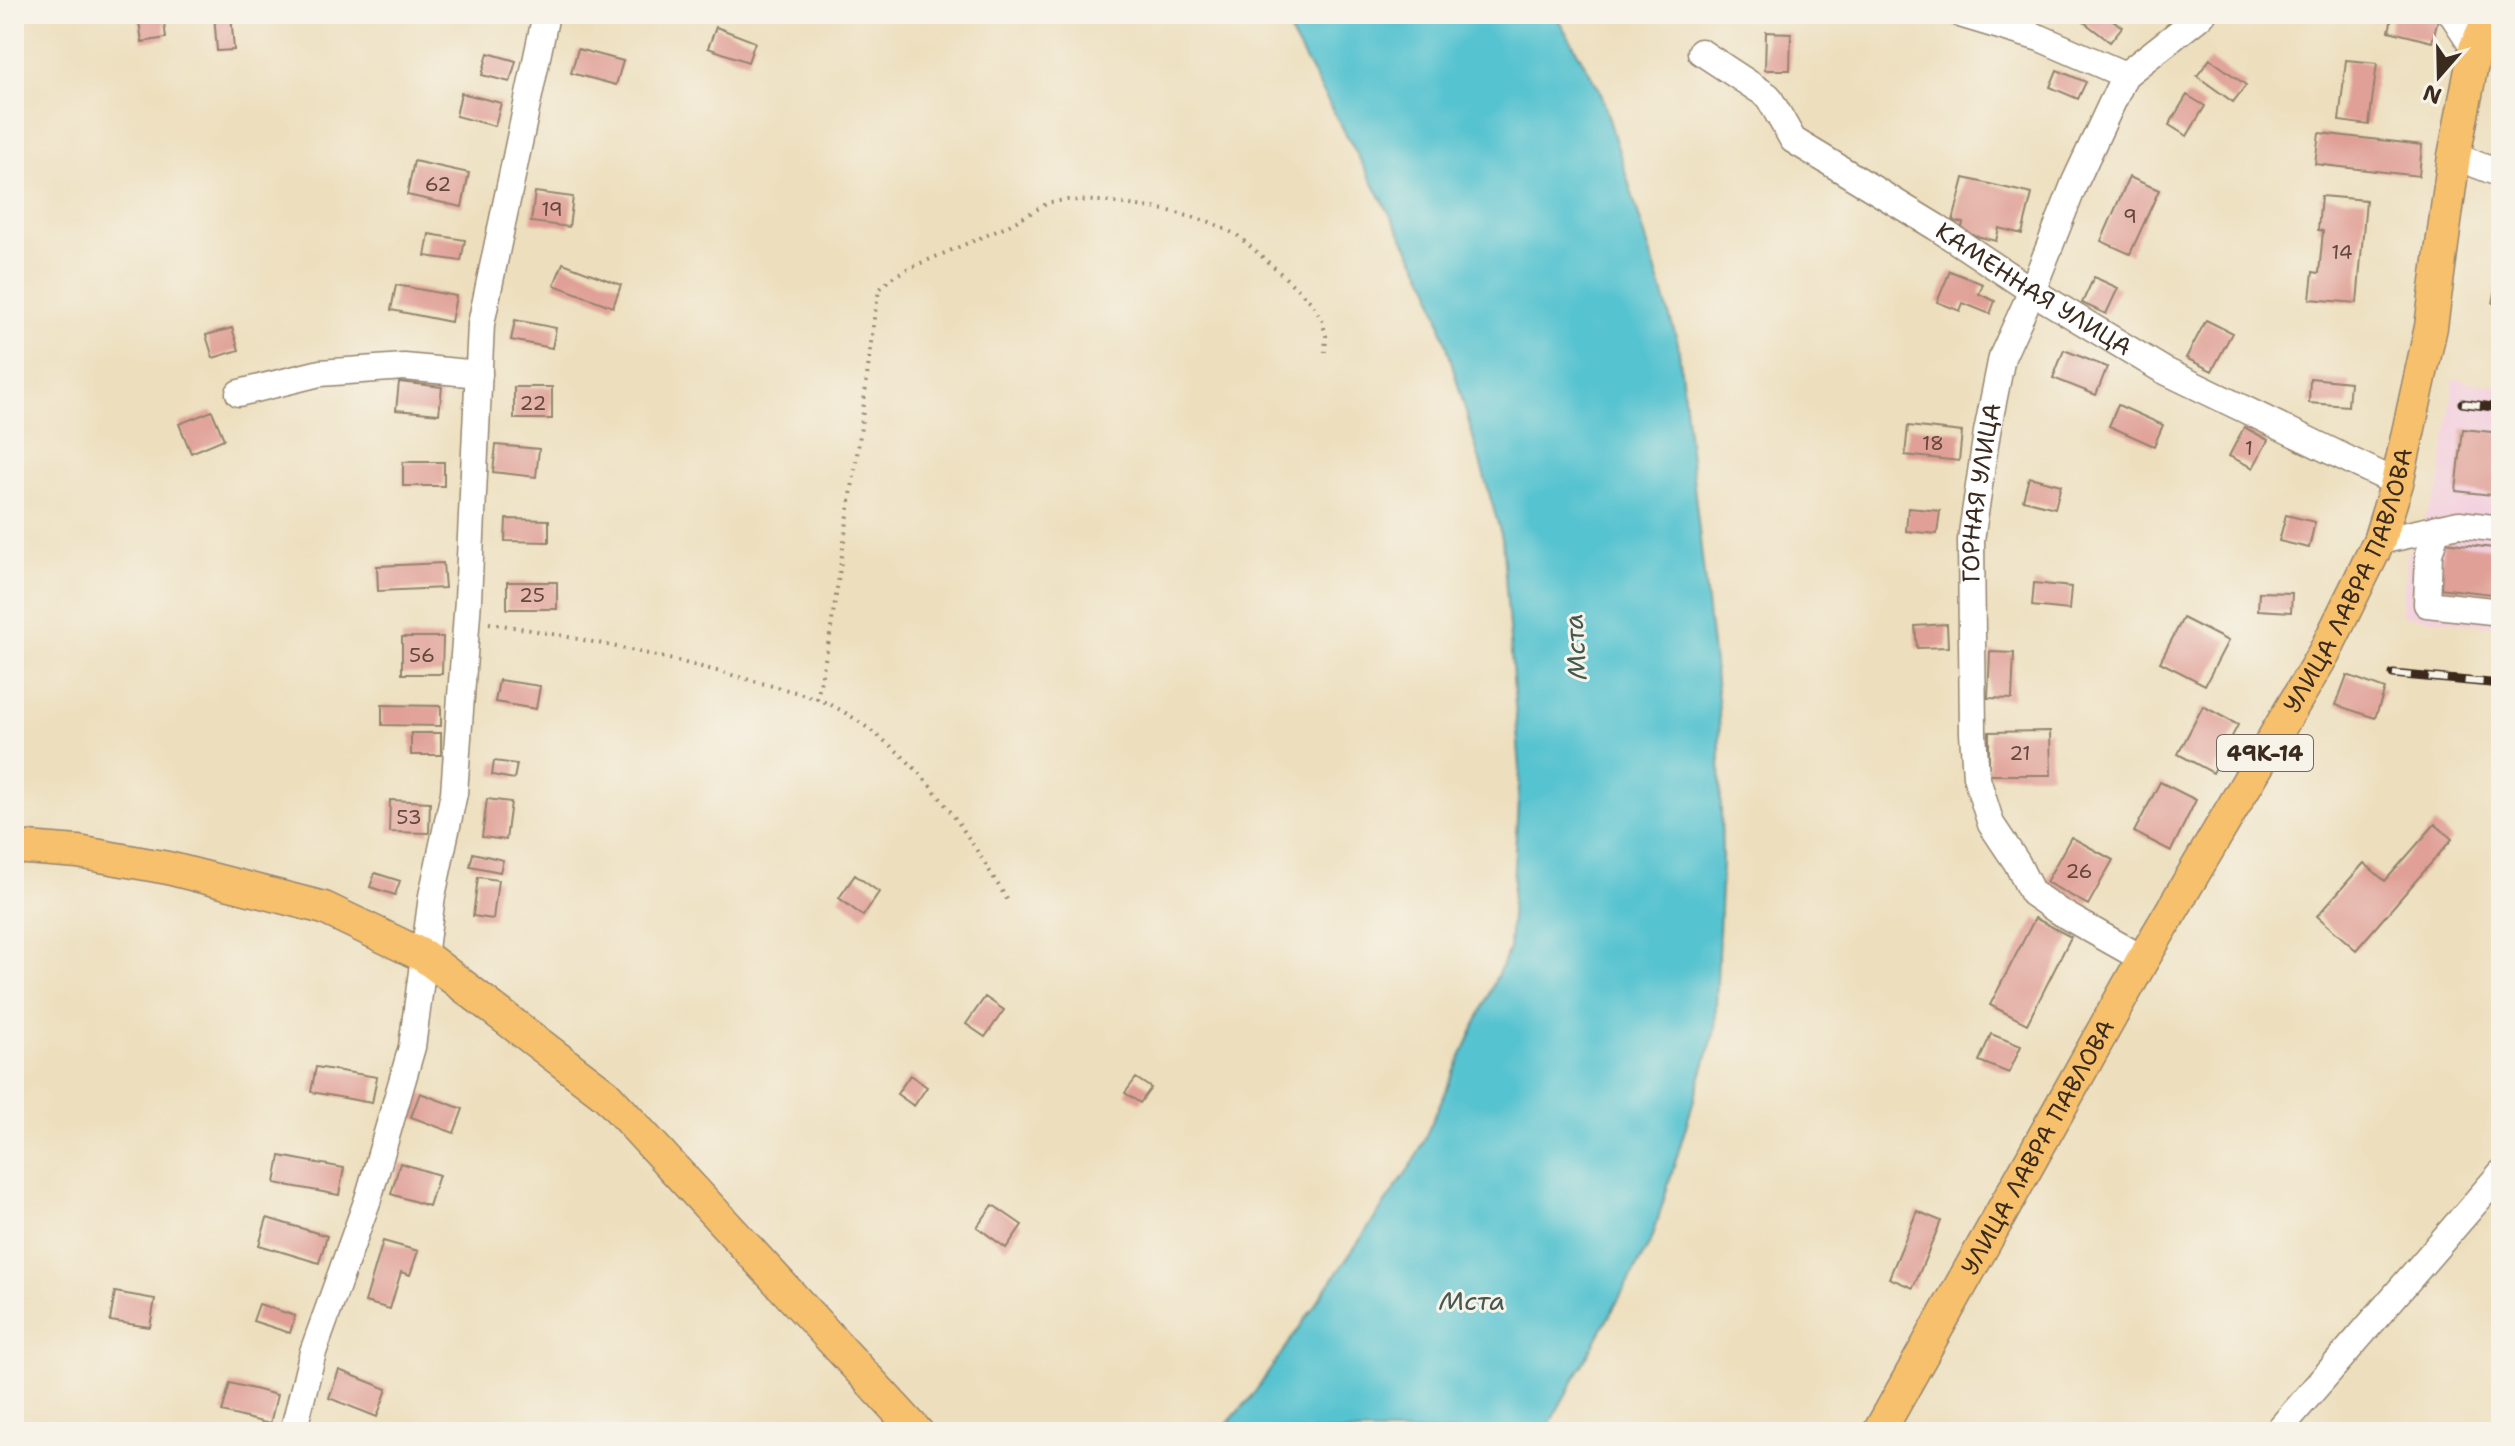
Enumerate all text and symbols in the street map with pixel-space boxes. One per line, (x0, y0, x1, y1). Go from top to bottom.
north arrow (2399, 36, 2479, 116)
text: N (2419, 78, 2445, 111)
house number: 62 (425, 171, 451, 197)
house number: 19 (541, 196, 563, 222)
house number: 9 (2123, 203, 2137, 229)
street label: КАМЕННАЯ УЛИЦА (1929, 215, 2138, 363)
house number: 14 (2331, 239, 2353, 265)
house number: 22 (520, 390, 547, 416)
street label: ГОРНАЯ УЛИЦА (1955, 400, 2008, 583)
house number: 18 (1922, 430, 1944, 456)
house number: 1 (2245, 435, 2253, 461)
street label: УЛИЦА ЛАВРА ПАВЛОВА (2276, 445, 2420, 719)
house number: 25 (519, 582, 545, 608)
water label: Мста (1555, 613, 1595, 681)
house number: 56 (409, 642, 435, 668)
road number: 49К-14 (2217, 735, 2313, 771)
house number: 21 (2009, 740, 2031, 766)
house number: 53 (396, 804, 422, 830)
house number: 26 (2065, 858, 2093, 884)
street label: УЛИЦА ЛАВРА ПАВЛОВА (1954, 1014, 2122, 1281)
water label: Мста (1439, 1283, 1505, 1318)

